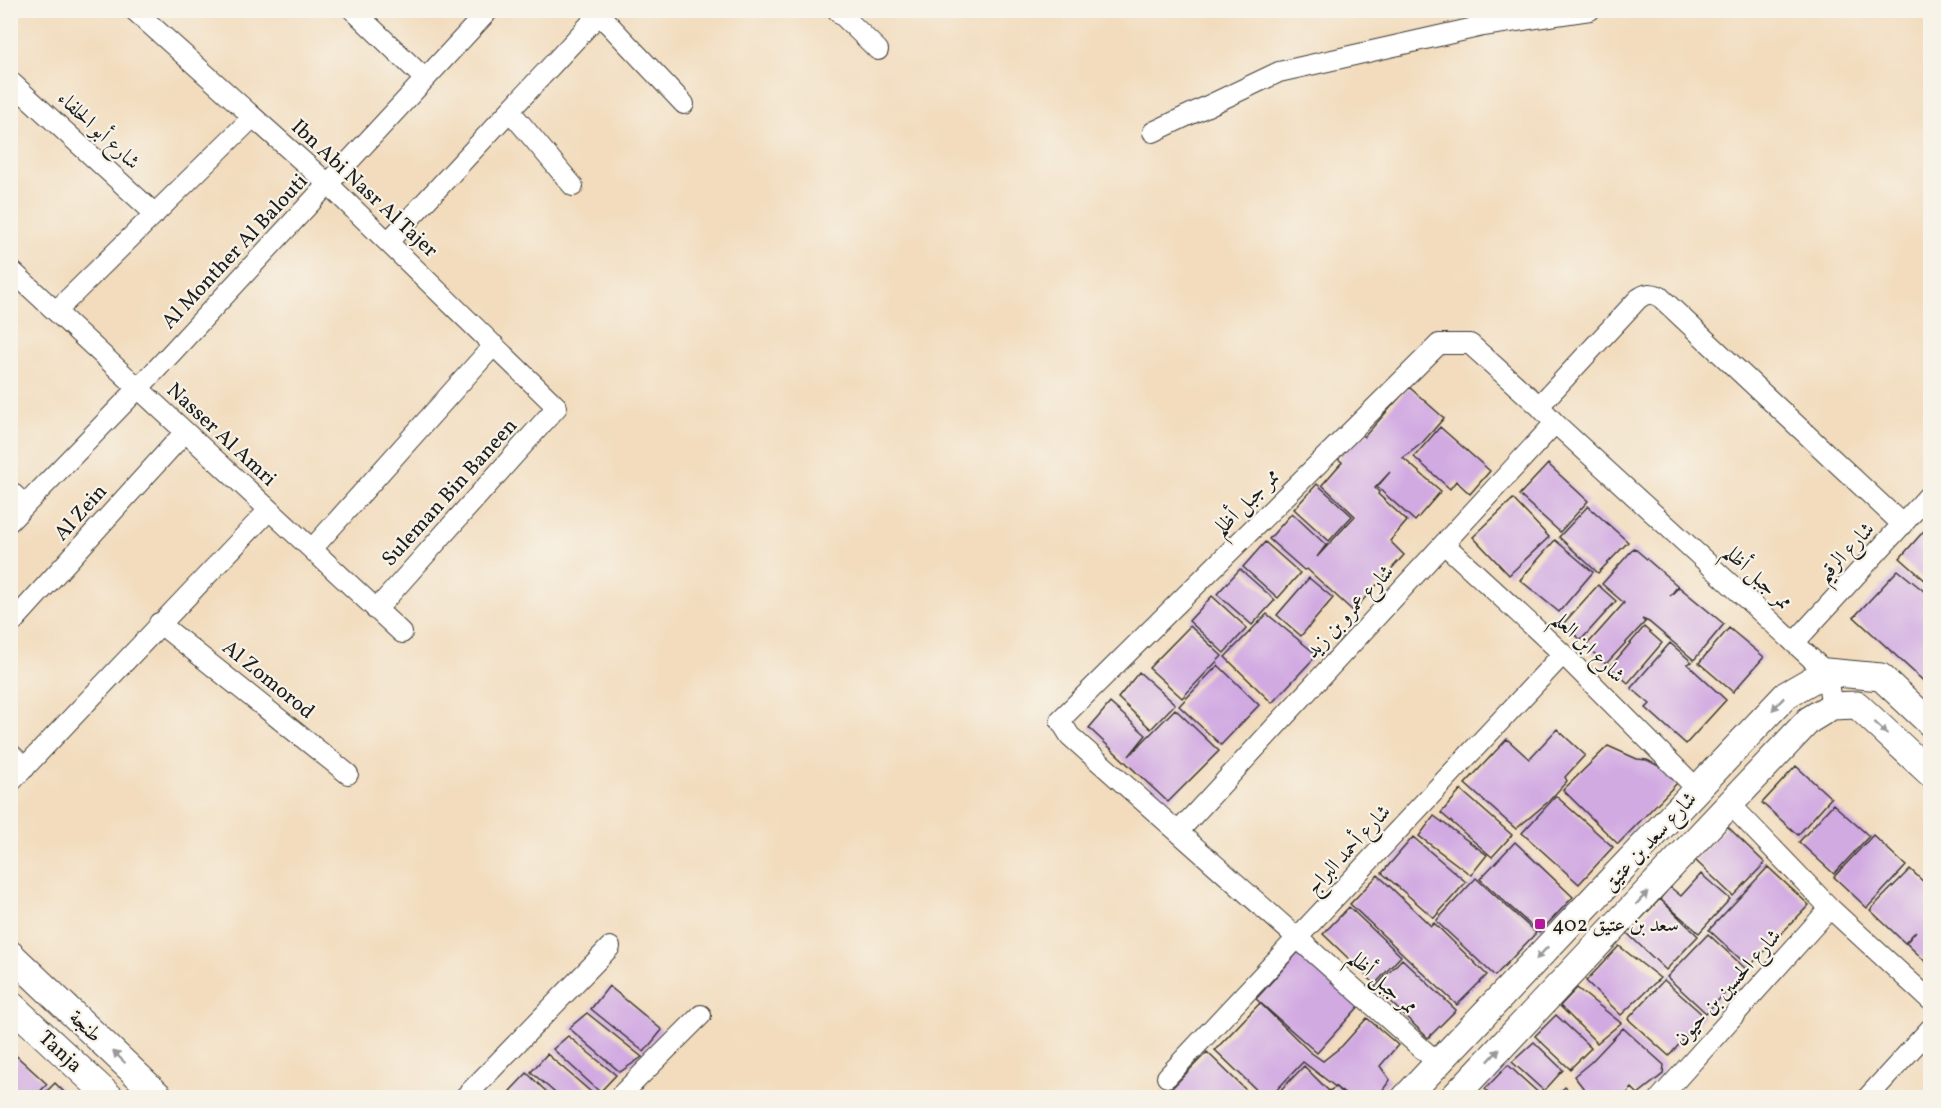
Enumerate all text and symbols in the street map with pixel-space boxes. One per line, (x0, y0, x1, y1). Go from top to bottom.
street label: شارع أبو الحلفاء (49, 84, 147, 179)
street label: Ibn Abi Nasr Al Tajer (284, 113, 444, 265)
street label: Al Monther Al Balouti (155, 168, 315, 336)
street label: Nasser Al Amri (160, 377, 282, 494)
street label: Suleman Bin Baneen (376, 413, 524, 573)
street label: ممر جبل أظلم (1206, 462, 1291, 547)
street label: Al Zein (48, 478, 114, 548)
street label: شارع الرقيم (1810, 516, 1886, 593)
street label: ممر جبل أظلم (1713, 537, 1799, 621)
street label: شارع عمرو بن زيد (1299, 559, 1403, 667)
street label: شارع ابن العلم (1542, 606, 1631, 694)
street label: Al Zomorod (216, 634, 320, 726)
one-way arrow (1771, 697, 1785, 711)
one-way arrow (1874, 720, 1888, 734)
street label: شارع سعد بن عتيق (1596, 786, 1706, 900)
street label: شارع أحمد البراج (1298, 797, 1400, 903)
one-way arrow (1635, 890, 1649, 905)
place label: سعد بن عتيق 402 (1552, 911, 1679, 940)
marker: سعد بن عتيق 402 (1533, 917, 1547, 931)
street label: شارع الحسين بن حيون (1668, 923, 1790, 1054)
street label: ممر جبل أظلم (1338, 943, 1424, 1026)
one-way arrow (1536, 945, 1550, 959)
street label: طنجة (62, 1004, 108, 1050)
street label: Tanja (32, 1024, 88, 1080)
one-way arrow (1486, 1048, 1500, 1062)
one-way arrow (111, 1050, 126, 1064)

